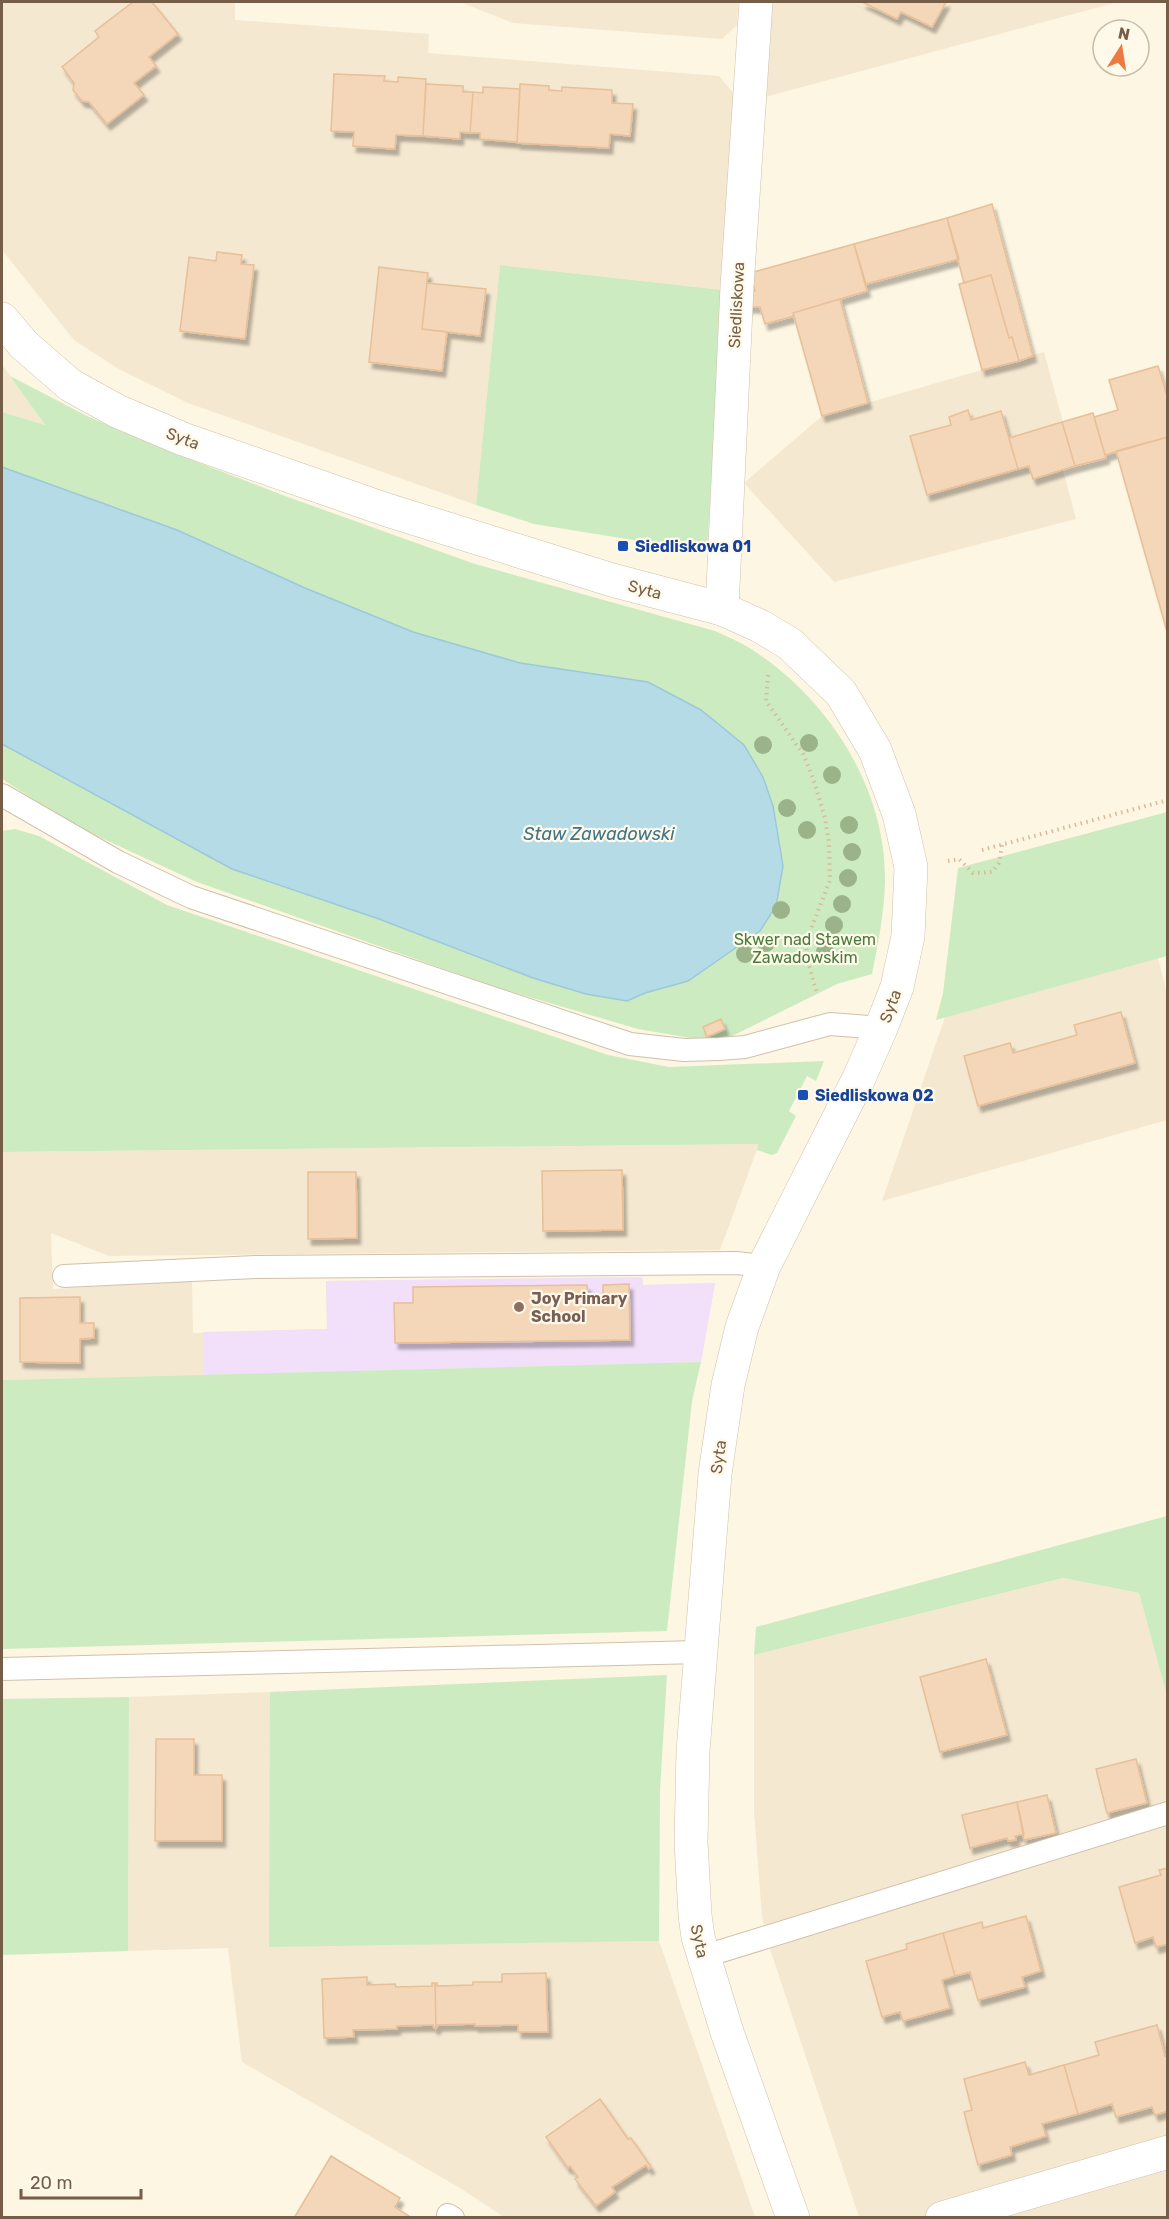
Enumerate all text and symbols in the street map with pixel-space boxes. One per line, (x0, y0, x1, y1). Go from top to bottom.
north arrow (1091, 18, 1151, 78)
text: N (1116, 23, 1132, 44)
street label: Siedliskowa (725, 261, 748, 349)
street label: Syta (164, 424, 202, 453)
place label: Siedliskowa 01 (635, 537, 751, 556)
marker: Siedliskowa 01 (616, 539, 630, 553)
street label: Syta (626, 576, 664, 603)
water label: Staw Zawadowski (523, 823, 675, 845)
park label: Skwer nad Stawem Zawadowskim (734, 930, 876, 967)
street label: Syta (876, 987, 905, 1025)
place label: Siedliskowa 02 (815, 1086, 934, 1105)
marker: Siedliskowa 02 (796, 1088, 810, 1102)
place label: Joy Primary School (531, 1289, 628, 1326)
marker: Joy Primary School (512, 1300, 526, 1314)
street label: Syta (707, 1439, 730, 1475)
street label: Syta (687, 1923, 712, 1960)
scale bar (21, 2162, 141, 2200)
text: 20 m (30, 2172, 72, 2194)

